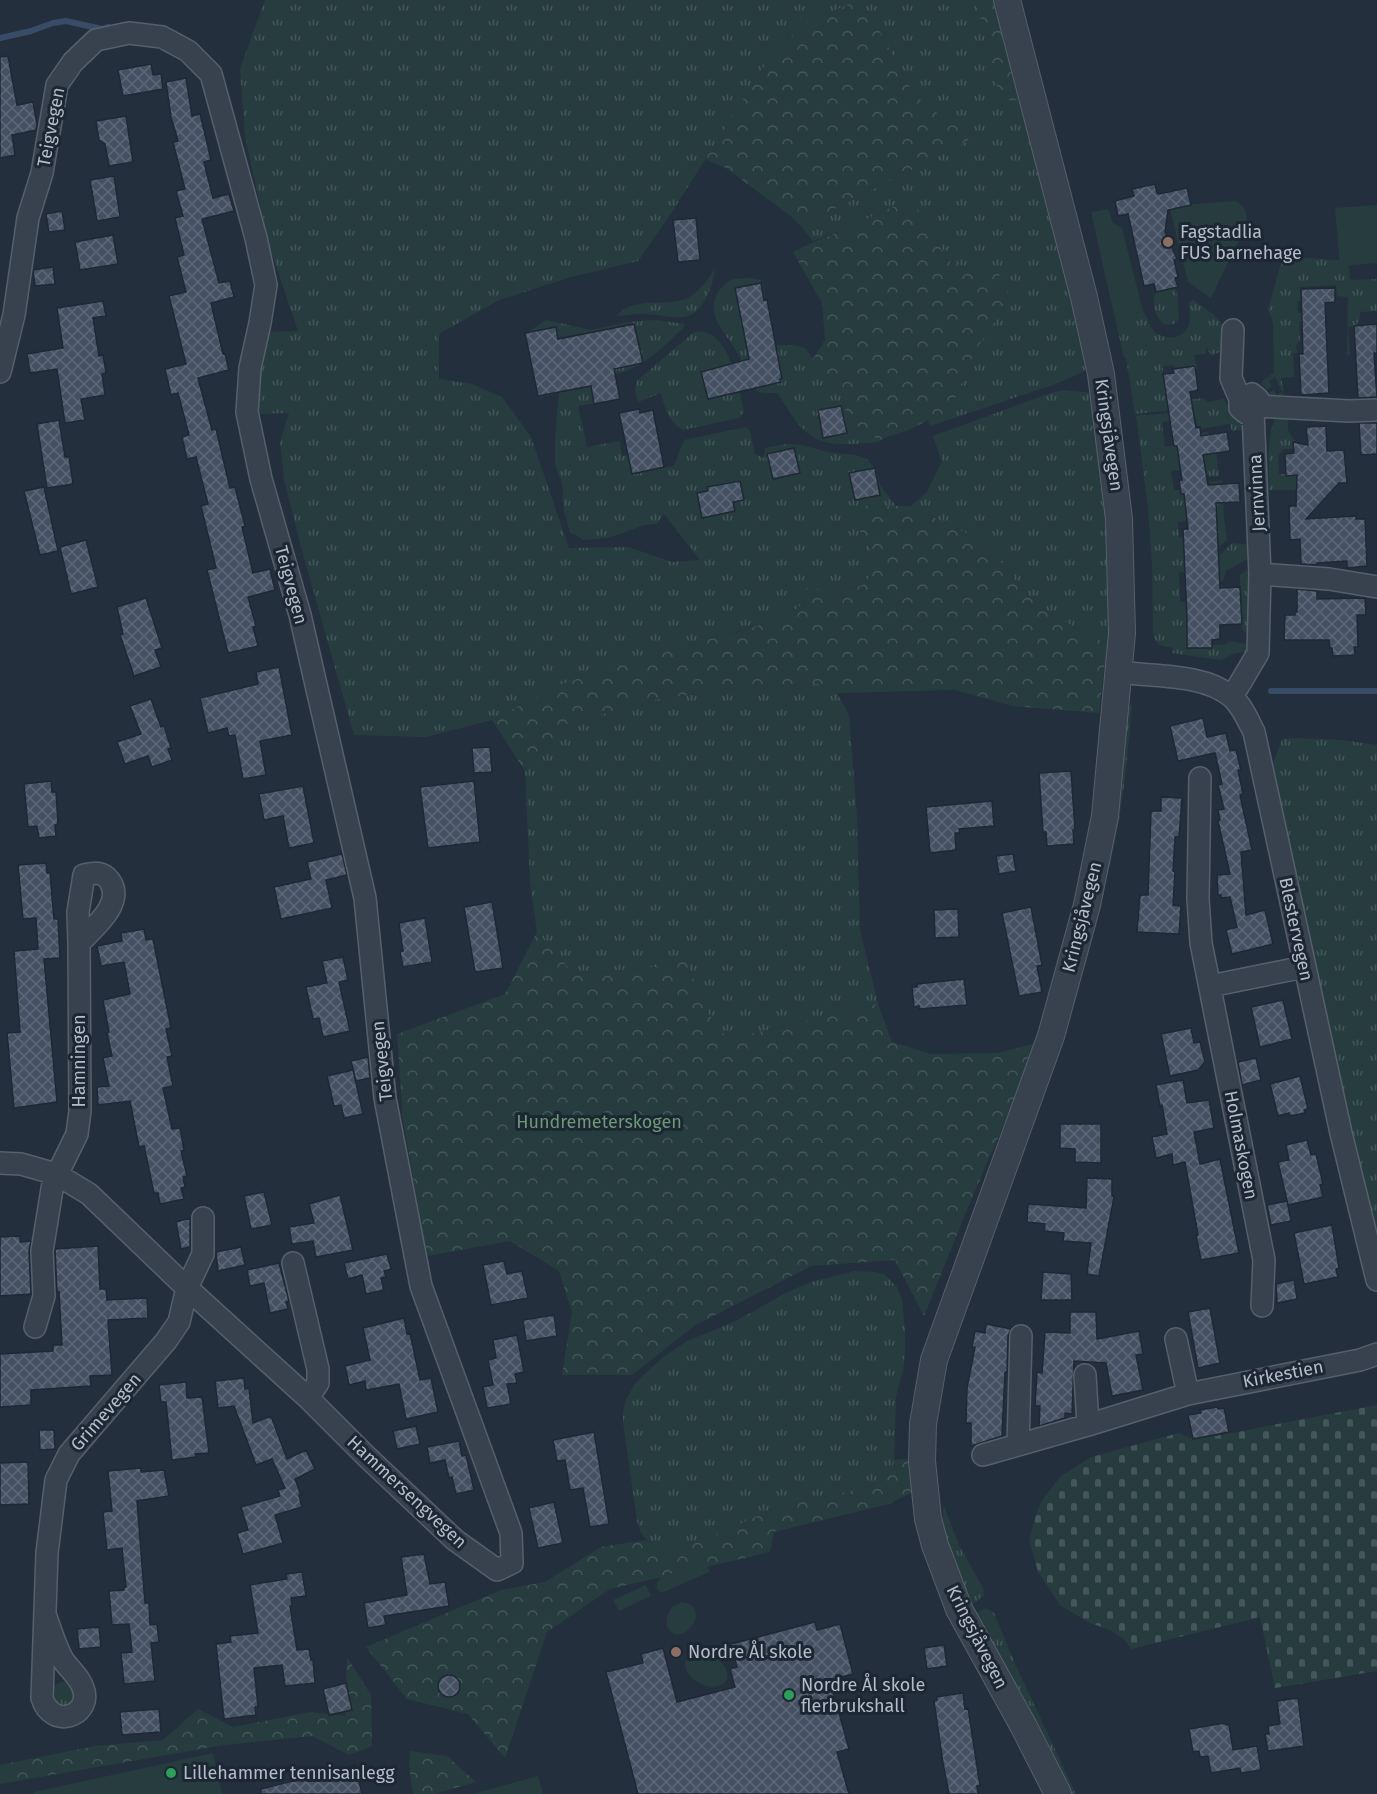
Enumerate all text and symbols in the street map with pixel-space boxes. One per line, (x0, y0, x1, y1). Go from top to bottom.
street label: Teigvegen (33, 85, 69, 169)
place label: Fagstadlia FUS barnehage (1180, 221, 1302, 264)
marker: Fagstadlia FUS barnehage (1161, 235, 1175, 249)
street label: Kringsjåvegen (1090, 377, 1128, 493)
street label: Jernvinna (1244, 454, 1270, 532)
street label: Teigvegen (270, 543, 312, 627)
street label: Kringsjåvegen (1058, 859, 1106, 975)
street label: Blestervegen (1274, 875, 1318, 983)
street label: Hamningen (68, 1014, 90, 1108)
street label: Teigvegen (367, 1020, 397, 1102)
street label: Holmaskogen (1220, 1089, 1262, 1201)
park label: Hundremeterskogen (516, 1111, 682, 1133)
street label: Kirkestien (1241, 1355, 1325, 1393)
street label: Grimevegen (66, 1368, 146, 1456)
street label: Hammersengvegen (343, 1431, 471, 1553)
street label: Kringsjåvegen (941, 1581, 1013, 1693)
place label: Nordre Ål skole (688, 1640, 812, 1663)
marker: Nordre Ål skole (669, 1645, 683, 1659)
place label: Nordre Ål skole flerbrukshall (801, 1673, 925, 1717)
marker: Nordre Ål skole flerbrukshall (782, 1688, 796, 1702)
place label: Lillehammer tennisanlegg (183, 1762, 395, 1784)
marker: Lillehammer tennisanlegg (164, 1766, 178, 1780)

